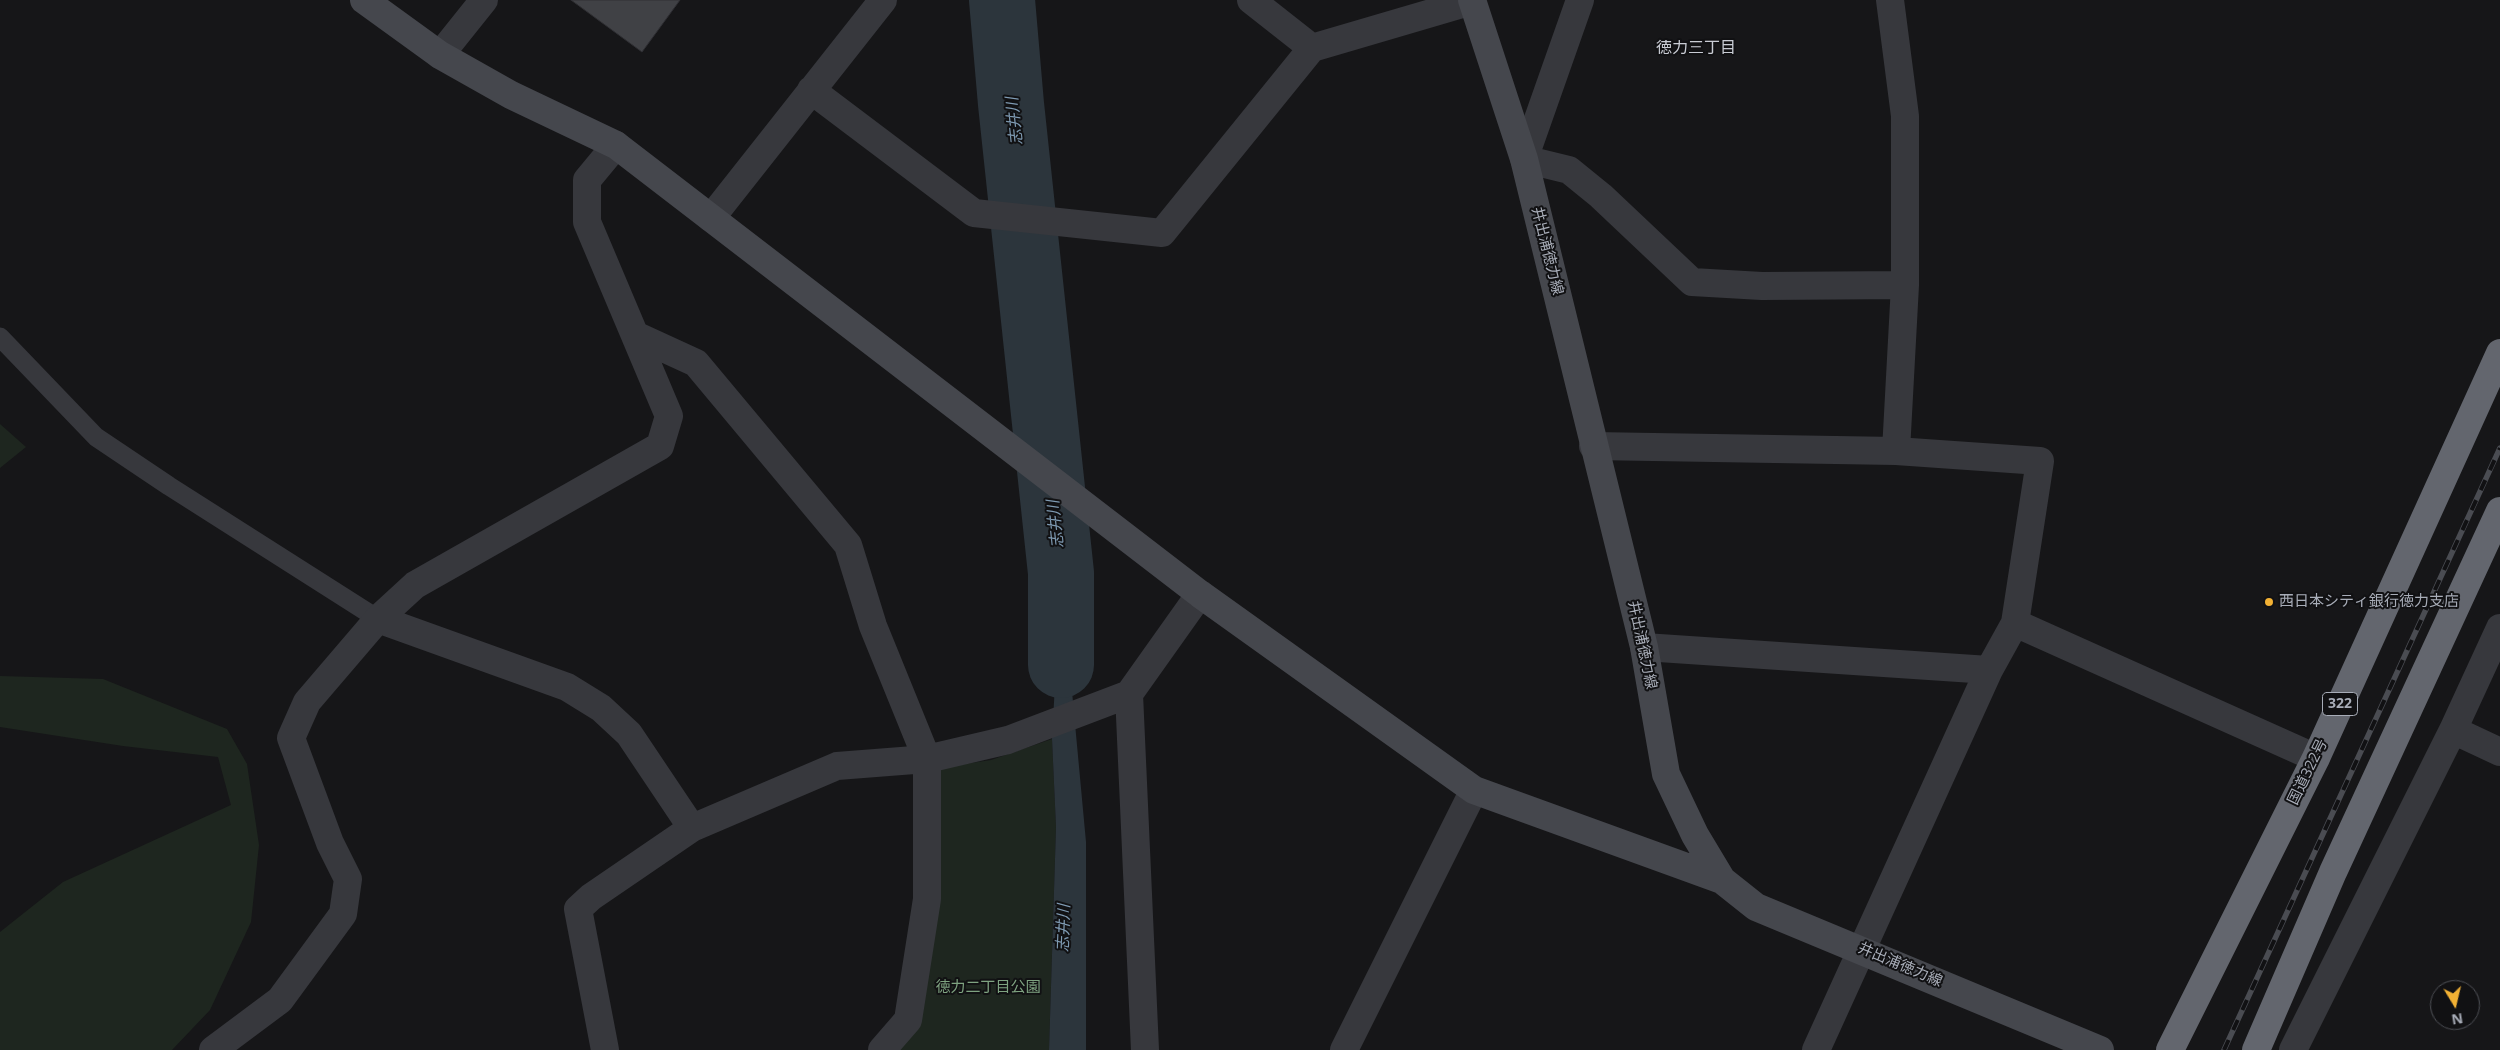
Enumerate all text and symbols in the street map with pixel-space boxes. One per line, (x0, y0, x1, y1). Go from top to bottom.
district label: 徳力三丁目 (1656, 38, 1736, 58)
water label: 志井川 (1003, 96, 1027, 146)
street label: 井出浦徳力線 (1527, 205, 1567, 297)
water label: 志井川 (1044, 499, 1068, 549)
place label: 西日本シティ銀行徳力支店 (2279, 593, 2459, 611)
marker: 西日本シティ銀行徳力支店 (2263, 596, 2275, 608)
street label: 井出浦徳力線 (1624, 599, 1660, 691)
road number: 322 (2322, 692, 2358, 716)
street label: 国道322号 (2284, 736, 2332, 808)
water label: 志井川 (1054, 904, 1074, 952)
street label: 井出浦徳力線 (1855, 939, 1945, 991)
park label: 徳力二丁目公園 (936, 979, 1040, 997)
north arrow (2430, 980, 2480, 1030)
text: N (2450, 1009, 2464, 1030)

